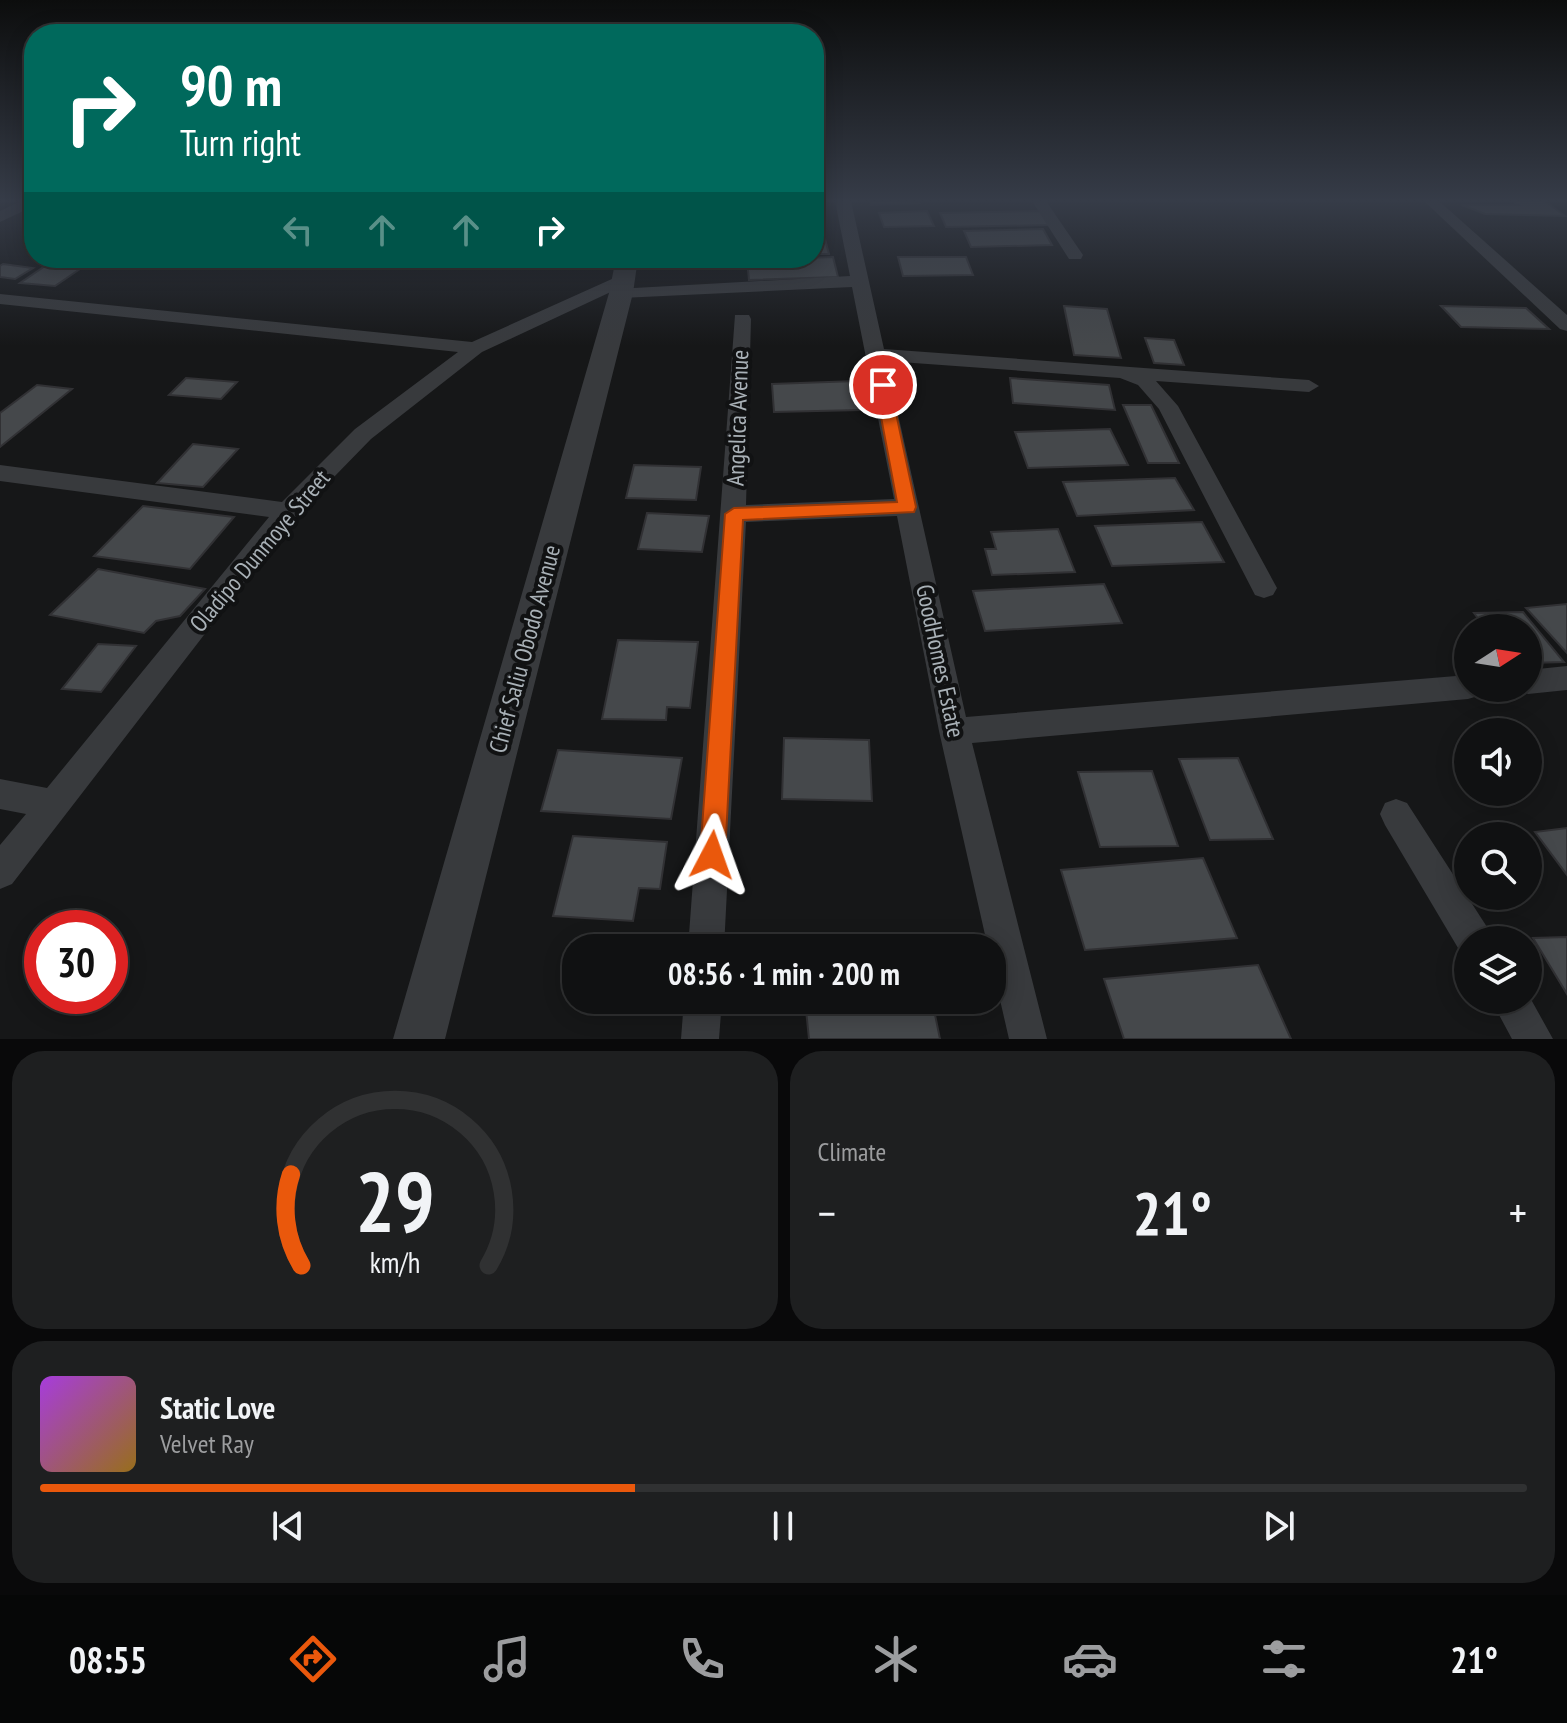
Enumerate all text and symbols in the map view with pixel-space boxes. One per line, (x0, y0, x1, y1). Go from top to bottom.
text: 90 m (180, 49, 282, 121)
icon: right (48, 56, 152, 160)
text: Turn right (180, 119, 301, 166)
icon: left (276, 208, 320, 252)
icon: ahead (360, 208, 404, 252)
icon: ahead (444, 208, 488, 252)
icon: right (528, 208, 572, 252)
street label: Angelica Avenue (720, 349, 755, 487)
pin (849, 351, 917, 419)
icon: arrive (861, 363, 905, 407)
street label: Oladipo Dunmoye Street (183, 463, 337, 638)
street label: Chief Saliu Obodo Avenue (482, 542, 567, 756)
street label: GoodHomes Estate (909, 581, 972, 740)
north arrow (1454, 614, 1542, 702)
map controls (1454, 614, 1542, 1014)
button: sound (1454, 718, 1542, 806)
position arrow (670, 813, 754, 897)
button: search (1454, 822, 1542, 910)
speed limit sign: 30 (24, 910, 128, 1014)
button: layers (1454, 926, 1542, 1014)
text: 08:56 · 1 min · 200 m (668, 954, 900, 993)
text: Climate (818, 1135, 886, 1168)
text: 29 (355, 1147, 435, 1255)
text: 21° (1133, 1174, 1212, 1252)
text: − (818, 1184, 836, 1241)
text: + (1509, 1184, 1527, 1241)
text: km/h (369, 1244, 420, 1281)
text: Static Love (160, 1388, 275, 1427)
text: Velvet Ray (160, 1427, 254, 1460)
icon: previous (266, 1504, 310, 1548)
icon: pause (761, 1504, 805, 1548)
icon: next (1257, 1504, 1301, 1548)
icon: directions (285, 1631, 341, 1687)
icon: music (479, 1631, 535, 1687)
icon: phone (674, 1631, 730, 1687)
icon: climate (868, 1631, 924, 1687)
icon: car (1062, 1631, 1118, 1687)
icon: filters (1256, 1631, 1312, 1687)
text: 08:55 (69, 1636, 147, 1683)
text: 21° (1450, 1636, 1498, 1683)

